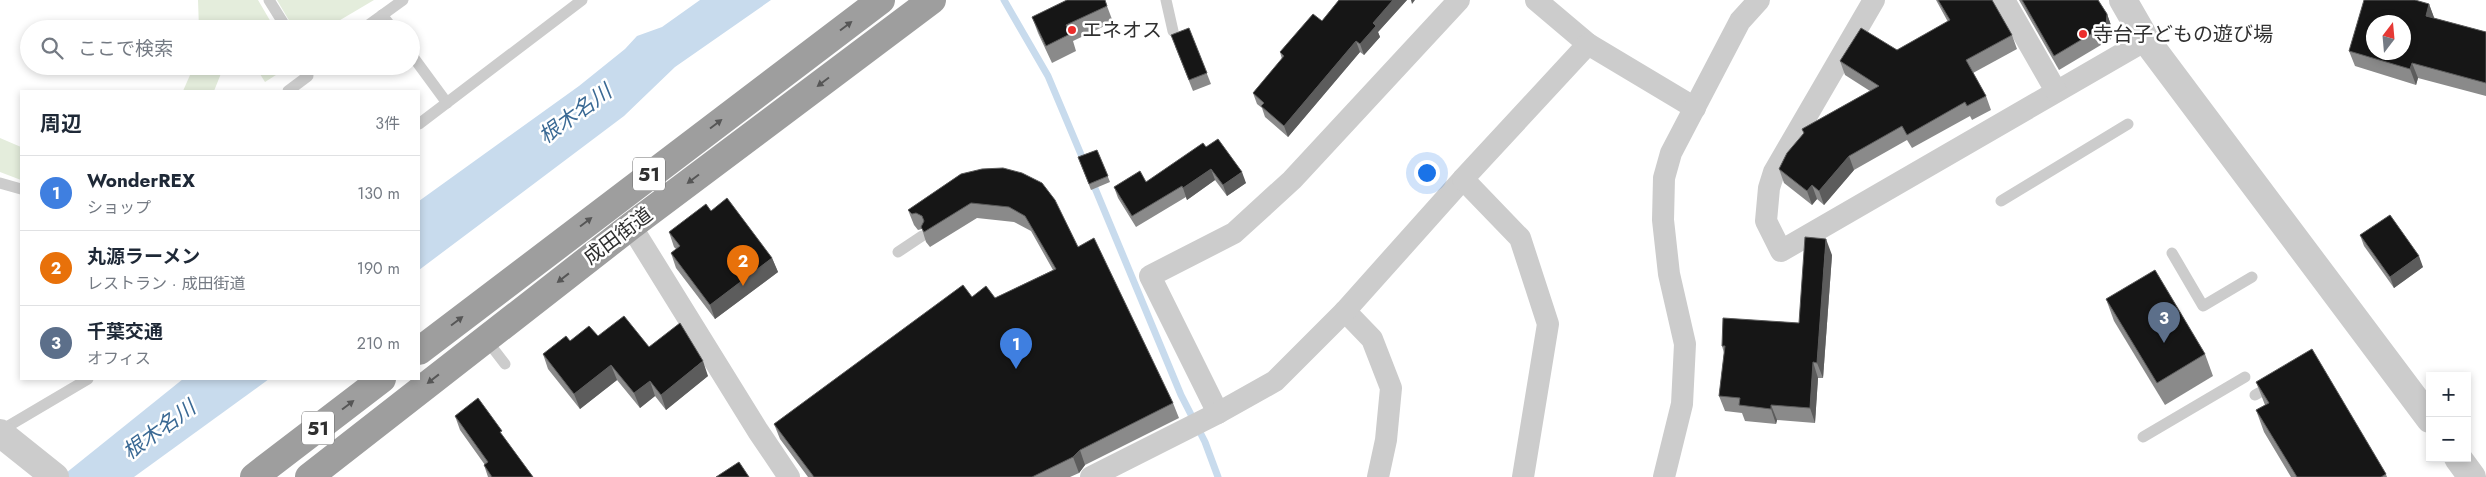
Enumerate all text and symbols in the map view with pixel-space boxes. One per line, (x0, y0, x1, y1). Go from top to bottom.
north arrow (2366, 15, 2411, 60)
place label: エネオス (1082, 16, 1162, 45)
search box (20, 20, 420, 75)
place label: 寺台子どもの遊び場 (2093, 20, 2273, 49)
one-way arrow (839, 21, 852, 32)
marker: エネオス (1066, 24, 1078, 36)
marker: 寺台子どもの遊び場 (2077, 28, 2089, 40)
icon: search (38, 34, 66, 62)
text: ここで検索 (78, 35, 173, 62)
water label: 根木名川 (532, 76, 619, 151)
one-way arrow (816, 77, 830, 87)
text: 周辺 (40, 109, 82, 139)
text: 3件 (375, 112, 400, 135)
one-way arrow (709, 118, 722, 129)
road number: 51 (633, 157, 665, 190)
your location (1414, 160, 1440, 186)
text: WonderREX (87, 167, 195, 194)
one-way arrow (687, 174, 700, 185)
text: 1 (52, 182, 60, 205)
text: 130 m (357, 182, 400, 205)
text: ショップ (87, 196, 151, 219)
street label: 成田街道 (577, 200, 659, 272)
one-way arrow (579, 217, 592, 228)
text: 丸源ラーメン (87, 243, 200, 270)
pin: 2 (727, 245, 759, 286)
text: 2 (51, 257, 61, 280)
text: 190 m (357, 257, 400, 280)
text: レストラン · 成田街道 (87, 272, 245, 295)
one-way arrow (557, 272, 570, 283)
pin: 3 (2148, 302, 2180, 343)
one-way arrow (451, 316, 464, 326)
text: 千葉交通 (87, 318, 163, 345)
pin: 1 (1000, 328, 1032, 369)
text: 3 (51, 332, 61, 355)
text: 210 m (357, 332, 400, 355)
text: オフィス (87, 347, 151, 370)
map controls (2426, 372, 2471, 462)
button: + (2426, 372, 2471, 417)
one-way arrow (427, 374, 440, 384)
water label: 根木名川 (116, 392, 203, 467)
one-way arrow (341, 399, 354, 410)
road number: 51 (302, 412, 334, 444)
button: − (2426, 417, 2471, 462)

